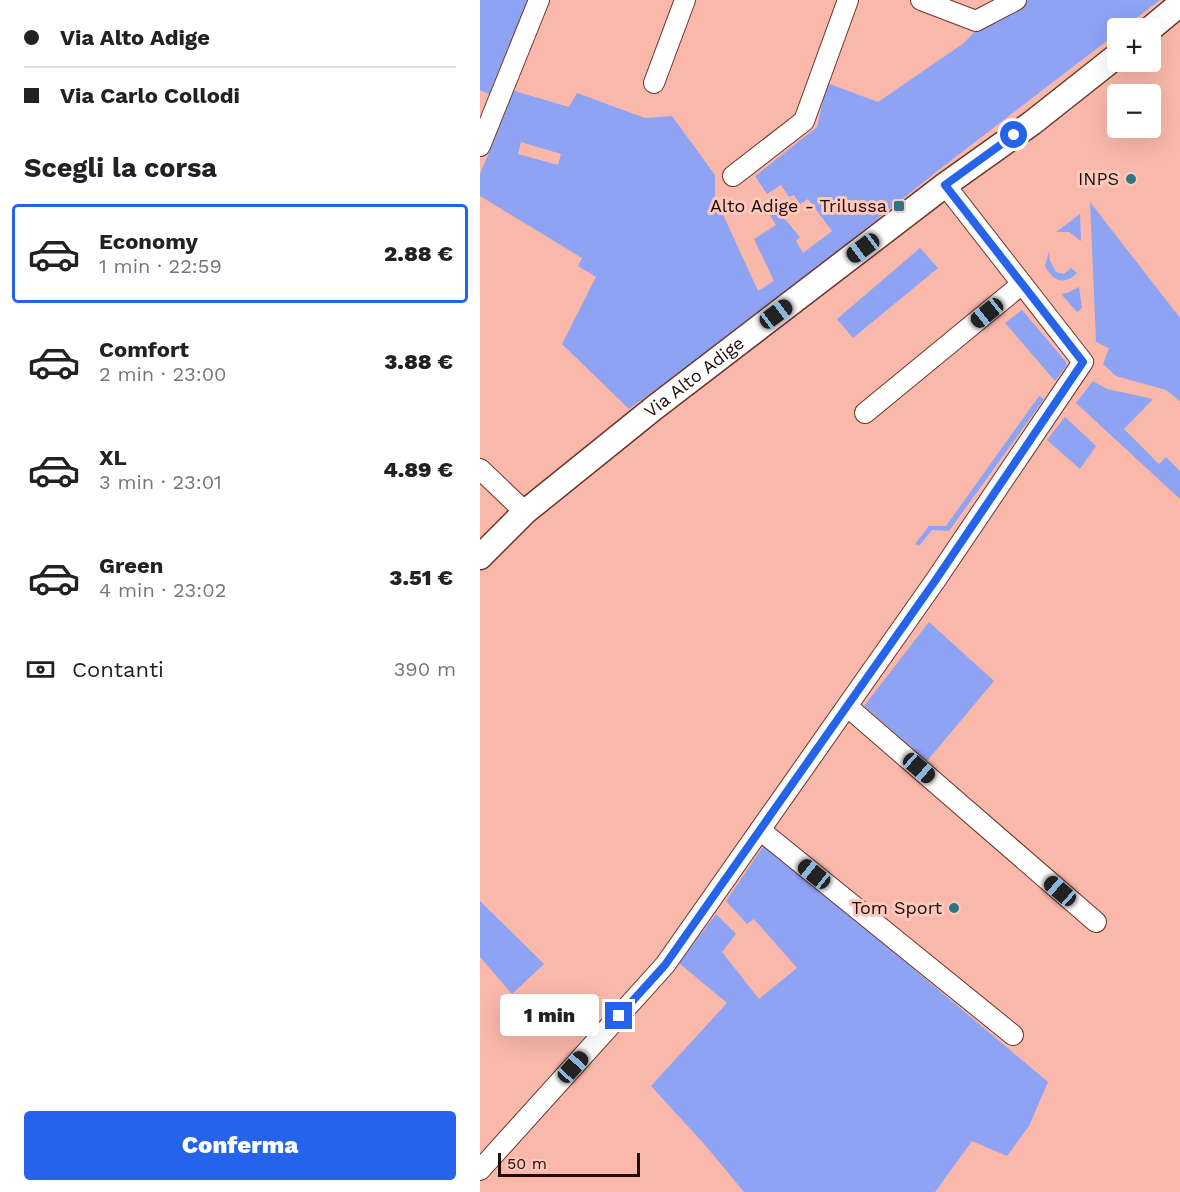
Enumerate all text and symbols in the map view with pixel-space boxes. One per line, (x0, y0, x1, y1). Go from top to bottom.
map controls (1107, 18, 1161, 138)
button: + (1107, 18, 1161, 72)
text: Via Alto Adige (60, 25, 210, 50)
text: Via Carlo Collodi (60, 83, 240, 108)
button: − (1107, 84, 1161, 138)
route start (1000, 121, 1027, 148)
text: Scegli la corsa (24, 152, 217, 184)
place label: INPS (1078, 168, 1119, 189)
marker: INPS (1124, 172, 1138, 186)
place label: Alto Adige - Trilussa (710, 195, 887, 216)
marker: Alto Adige - Trilussa (892, 199, 906, 213)
icon: car (27, 227, 81, 281)
text: Economy (99, 229, 198, 254)
car (843, 230, 883, 266)
text: 2.88 € (384, 241, 453, 266)
text: 1 min · 22:59 (99, 254, 222, 278)
car (967, 295, 1007, 331)
car (756, 296, 796, 332)
street label: Via Alto Adige (640, 332, 748, 422)
icon: car (27, 335, 81, 389)
text: Comfort (99, 337, 189, 362)
text: 3.88 € (384, 349, 453, 374)
text: 2 min · 23:00 (99, 362, 227, 386)
icon: car (27, 443, 81, 497)
text: XL (99, 445, 127, 470)
text: 4.89 € (383, 457, 453, 482)
text: 3 min · 23:01 (99, 470, 222, 494)
icon: car (27, 551, 81, 605)
text: Green (99, 553, 163, 578)
text: 3.51 € (389, 565, 453, 590)
text: 4 min · 23:02 (99, 578, 226, 602)
icon: cash (24, 653, 57, 686)
text: Contanti (72, 657, 164, 682)
text: 390 m (394, 657, 456, 681)
car (900, 749, 938, 787)
car (794, 856, 834, 892)
car (1041, 872, 1079, 910)
place label: Tom Sport (851, 897, 942, 918)
marker: Tom Sport (947, 901, 961, 915)
callout: 1 min (499, 995, 598, 1037)
route end (605, 1002, 632, 1029)
text: 1 min (524, 1003, 575, 1027)
car (554, 1048, 592, 1086)
button: Conferma (24, 1111, 456, 1180)
scale bar (498, 1150, 640, 1178)
text: 50 m (507, 1154, 547, 1173)

